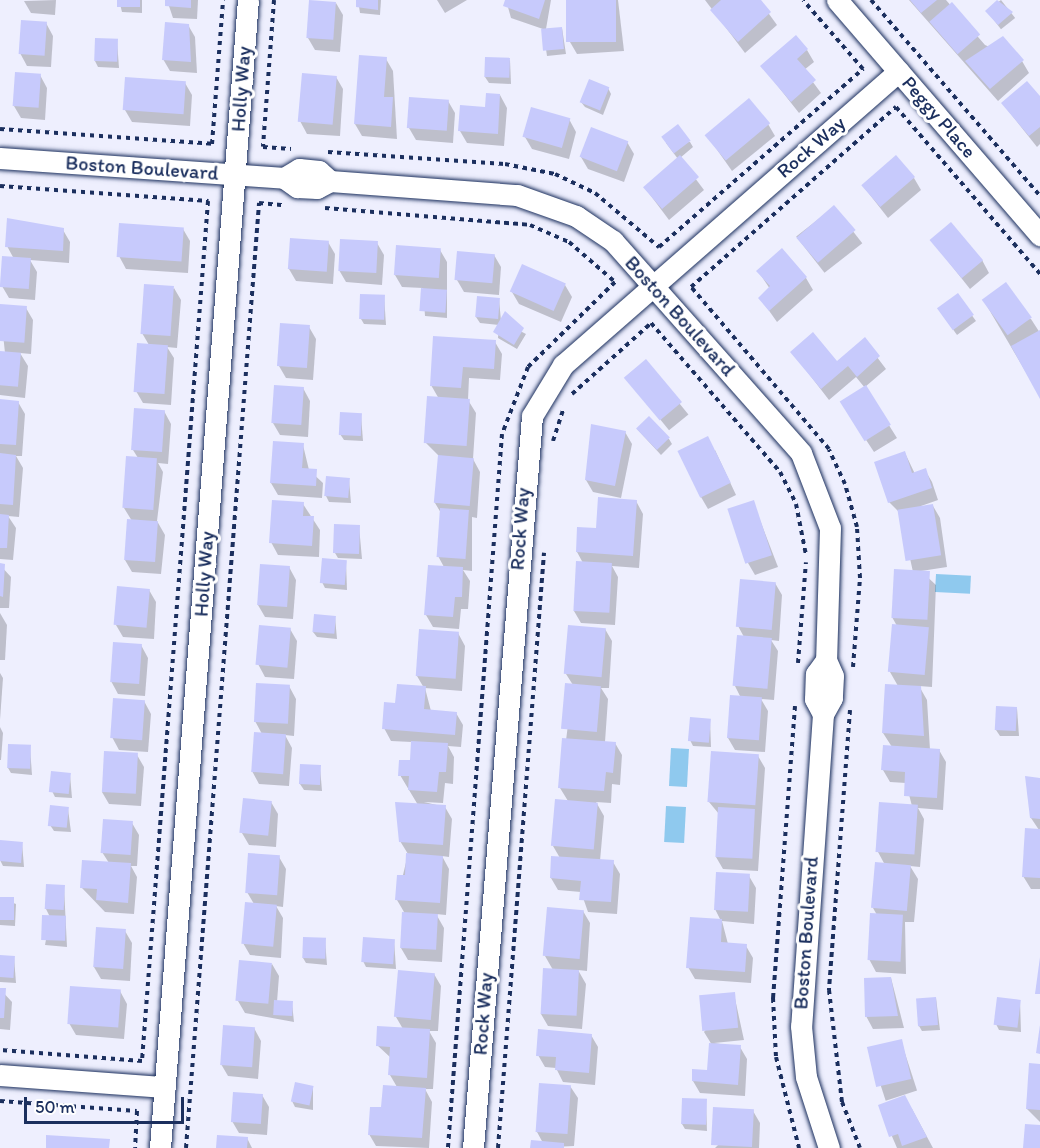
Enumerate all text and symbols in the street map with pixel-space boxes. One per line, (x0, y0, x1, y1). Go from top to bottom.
street label: Holly Way (226, 46, 256, 132)
street label: Peggy Place (897, 71, 981, 163)
street label: Rock Way (772, 111, 850, 183)
street label: Boston Boulevard (65, 151, 219, 185)
street label: Boston Boulevard (620, 251, 740, 381)
street label: Rock Way (505, 487, 535, 571)
street label: Holly Way (189, 531, 219, 617)
street label: Boston Boulevard (789, 856, 823, 1010)
street label: Rock Way (468, 972, 498, 1056)
scale bar (27, 1085, 188, 1123)
text: 50 m (35, 1096, 75, 1118)

